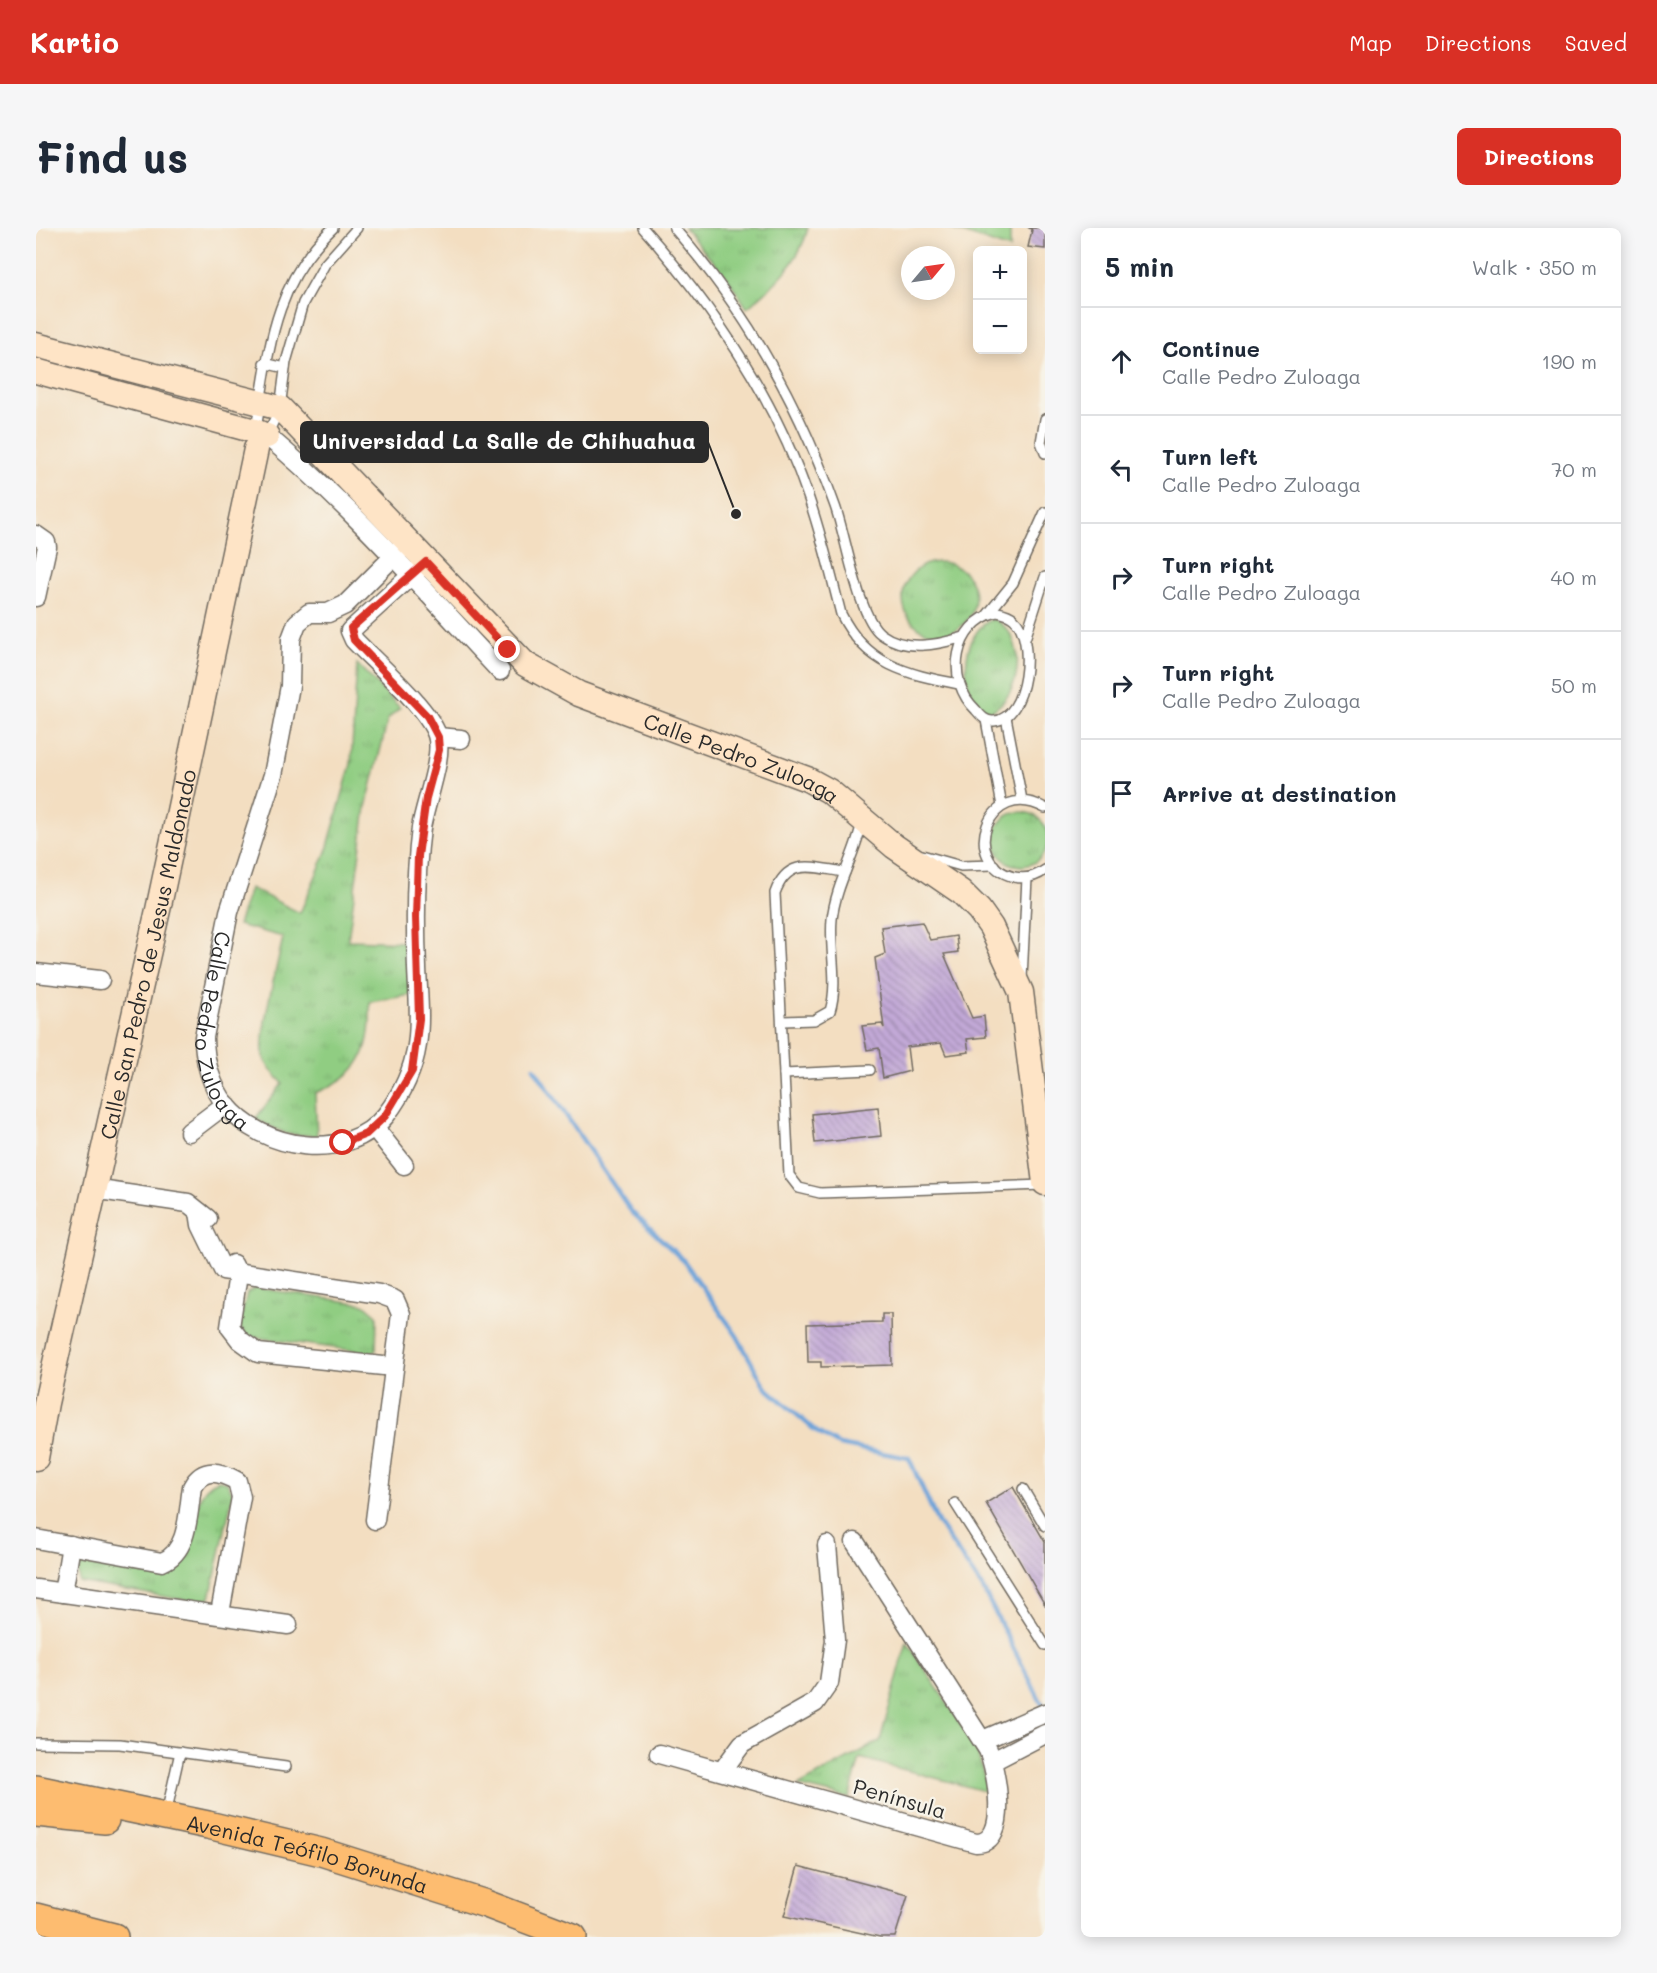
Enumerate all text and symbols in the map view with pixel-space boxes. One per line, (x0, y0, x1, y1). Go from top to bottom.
text: Kartio (30, 24, 119, 60)
text: Map (1349, 29, 1392, 56)
text: Directions (1425, 29, 1532, 56)
text: Saved (1565, 29, 1627, 56)
button: Directions (1457, 128, 1621, 185)
text: Find us (36, 129, 188, 184)
north arrow (901, 246, 955, 300)
map controls (973, 246, 1027, 354)
button: + (973, 246, 1027, 300)
text: 5 min (1105, 250, 1174, 284)
text: Walk · 350 m (1472, 254, 1597, 280)
button: − (973, 300, 1027, 354)
text: Continue (1162, 334, 1260, 363)
icon: ahead (1105, 345, 1138, 378)
text: 190 m (1542, 348, 1597, 374)
text: Calle Pedro Zuloaga (1162, 363, 1361, 389)
callout: Universidad La Salle de Chihuahua (301, 422, 708, 462)
text: Universidad La Salle de Chihuahua (312, 426, 696, 455)
text: Turn left (1162, 442, 1258, 471)
icon: left (1105, 453, 1138, 486)
text: 70 m (1551, 456, 1597, 482)
text: Calle Pedro Zuloaga (1162, 471, 1361, 497)
text: Turn right (1162, 550, 1274, 579)
icon: right (1105, 561, 1138, 594)
text: 40 m (1551, 564, 1597, 590)
text: Calle Pedro Zuloaga (1162, 579, 1361, 605)
route end (494, 636, 520, 662)
text: Turn right (1162, 658, 1274, 687)
icon: right (1105, 669, 1138, 702)
text: 50 m (1551, 672, 1597, 698)
text: Calle Pedro Zuloaga (1162, 687, 1361, 713)
street label: Calle Pedro Zuloaga (640, 706, 846, 808)
street label: Calle San Pedro de Jesus Maldonado (93, 767, 201, 1142)
icon: arrive (1105, 777, 1138, 810)
text: Arrive at destination (1162, 779, 1397, 808)
street label: Calle Pedro Zuloaga (190, 929, 256, 1136)
route start (329, 1129, 355, 1155)
street label: Península (850, 1772, 950, 1824)
street label: Avenida Teófilo Borunda (184, 1807, 432, 1899)

